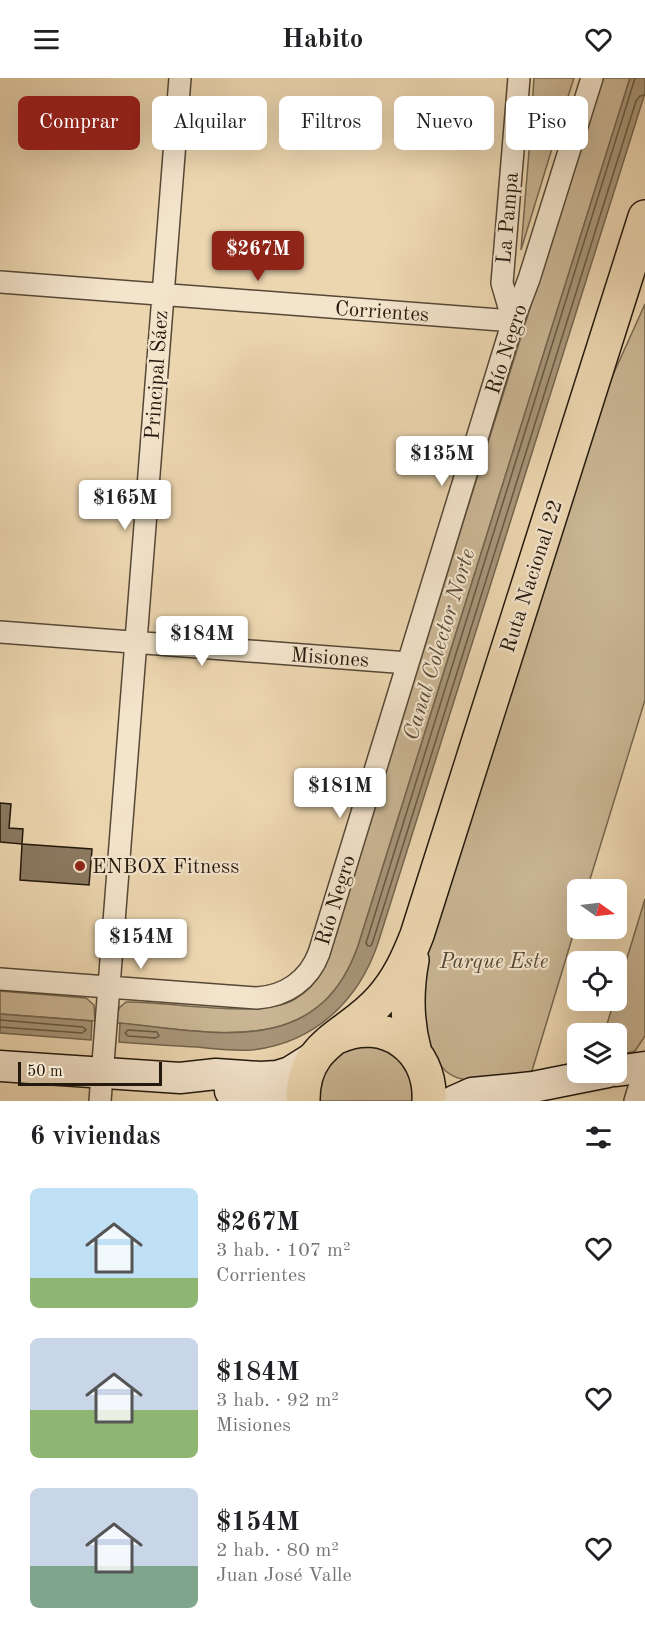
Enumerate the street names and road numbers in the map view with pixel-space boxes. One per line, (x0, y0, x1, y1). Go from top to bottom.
street label: La Pampa (494, 171, 523, 265)
street label: Corrientes (334, 299, 430, 326)
street label: Río Negro (483, 302, 532, 397)
street label: Principal Sáez (142, 310, 172, 441)
street label: Ruta Nacional 22 (498, 497, 567, 655)
street label: Misiones (290, 645, 370, 672)
street label: Río Negro (313, 853, 360, 948)

